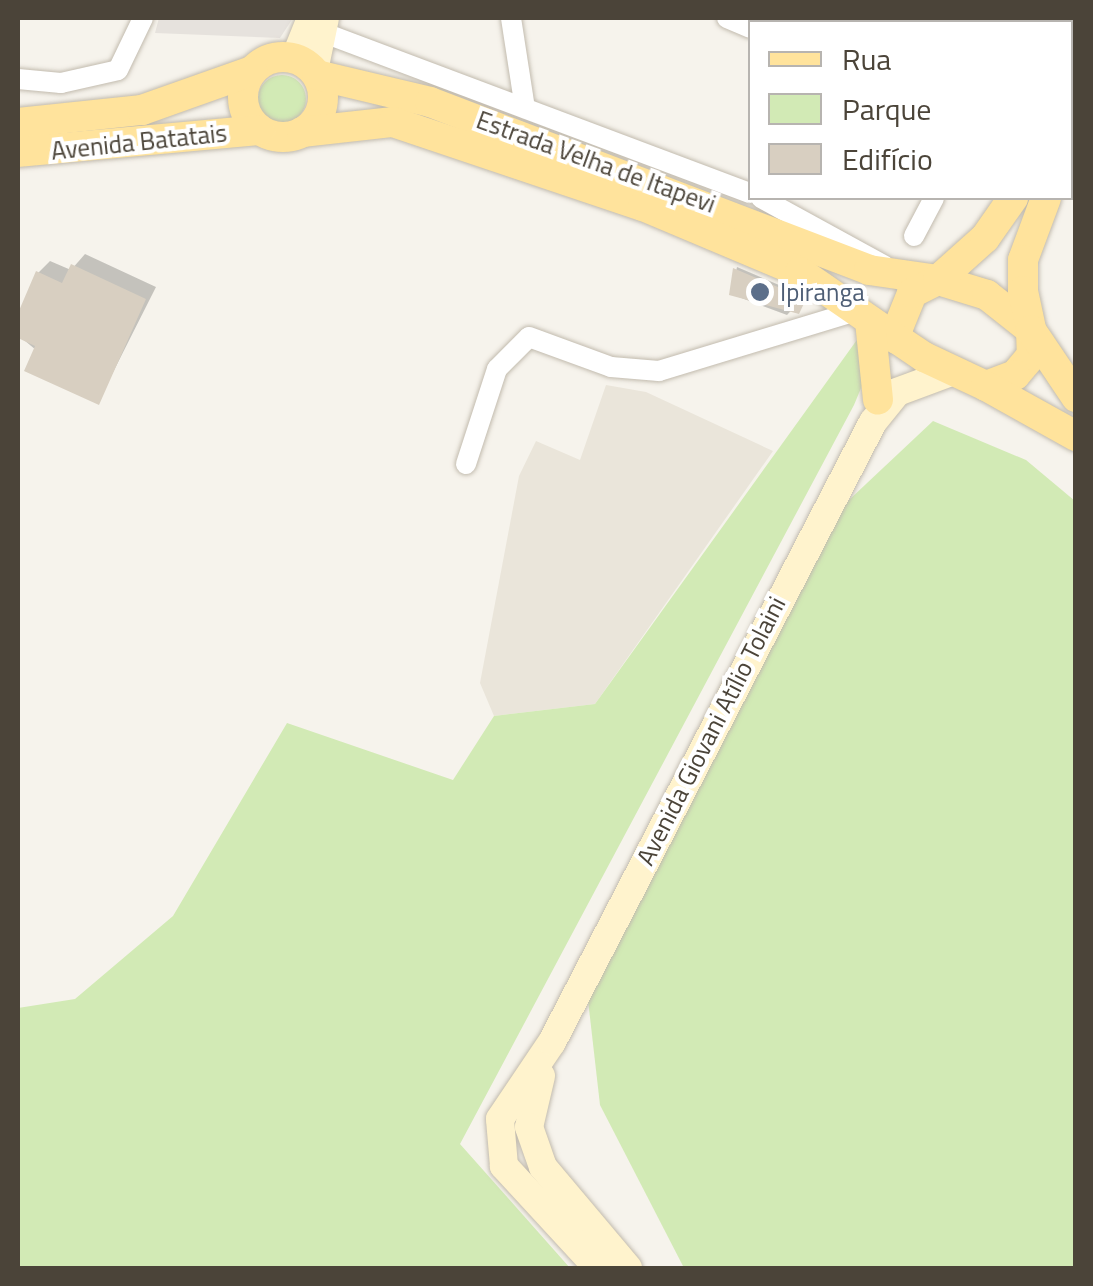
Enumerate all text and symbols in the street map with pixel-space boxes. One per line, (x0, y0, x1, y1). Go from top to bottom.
legend (748, 20, 1073, 200)
text: Rua (842, 36, 891, 82)
text: Parque (842, 86, 932, 132)
street label: Estrada Velha de Itapevi (472, 105, 720, 219)
street label: Avenida Batatais (50, 118, 228, 166)
text: Edifício (842, 136, 933, 182)
place label: Ipiranga (780, 277, 865, 307)
marker: Ipiranga (749, 281, 771, 303)
street label: Avenida Giovani Atílio Tolaini (630, 592, 792, 870)

